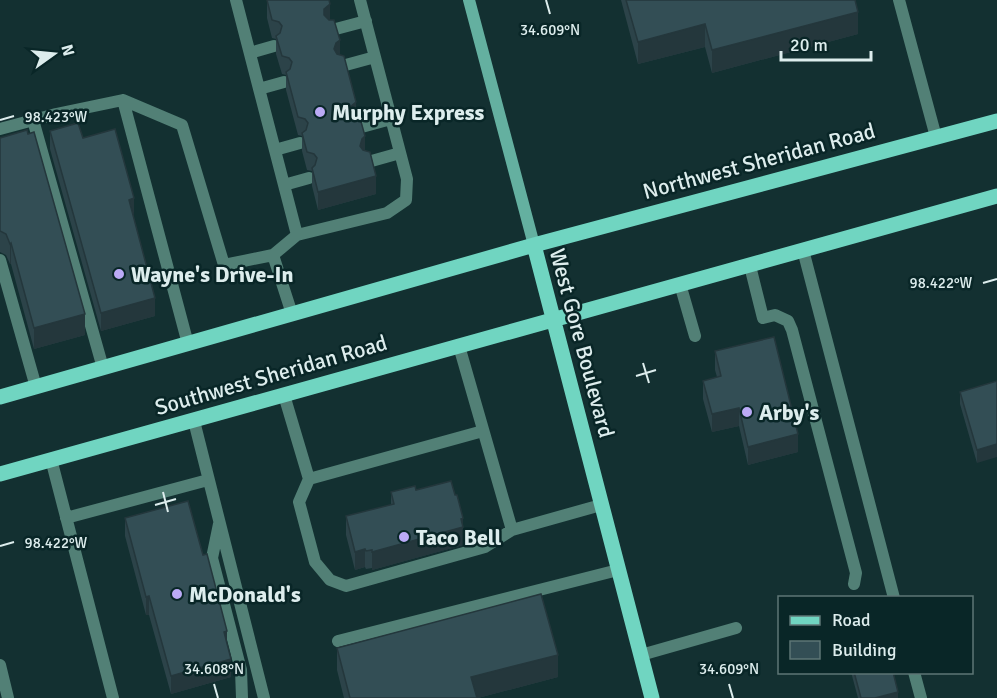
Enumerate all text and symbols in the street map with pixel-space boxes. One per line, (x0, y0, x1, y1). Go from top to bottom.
text: 34.609°N (520, 21, 580, 39)
north arrow (24, 24, 84, 84)
scale bar (781, 24, 871, 62)
text: 20 m (790, 34, 828, 56)
text: N (56, 42, 79, 58)
place label: Murphy Express (332, 99, 485, 126)
marker: Murphy Express (313, 105, 327, 119)
text: 98.423°W (25, 108, 88, 126)
street label: Northwest Sheridan Road (640, 117, 878, 205)
street label: West Gore Boulevard (544, 246, 620, 440)
place label: Wayne's Drive-In (131, 261, 294, 288)
marker: Wayne's Drive-In (112, 267, 126, 281)
text: 98.422°W (910, 274, 973, 292)
street label: Southwest Sheridan Road (152, 329, 390, 421)
place label: Arby's (759, 399, 820, 426)
marker: Arby's (740, 405, 754, 419)
place label: Taco Bell (416, 524, 502, 551)
marker: Taco Bell (397, 530, 411, 544)
text: 98.422°W (25, 534, 88, 552)
place label: McDonald's (189, 581, 301, 608)
marker: McDonald's (170, 587, 184, 601)
legend (778, 596, 973, 674)
text: Road (832, 609, 871, 631)
text: Building (832, 639, 896, 661)
text: 34.608°N (184, 660, 244, 678)
text: 34.609°N (699, 660, 759, 678)

